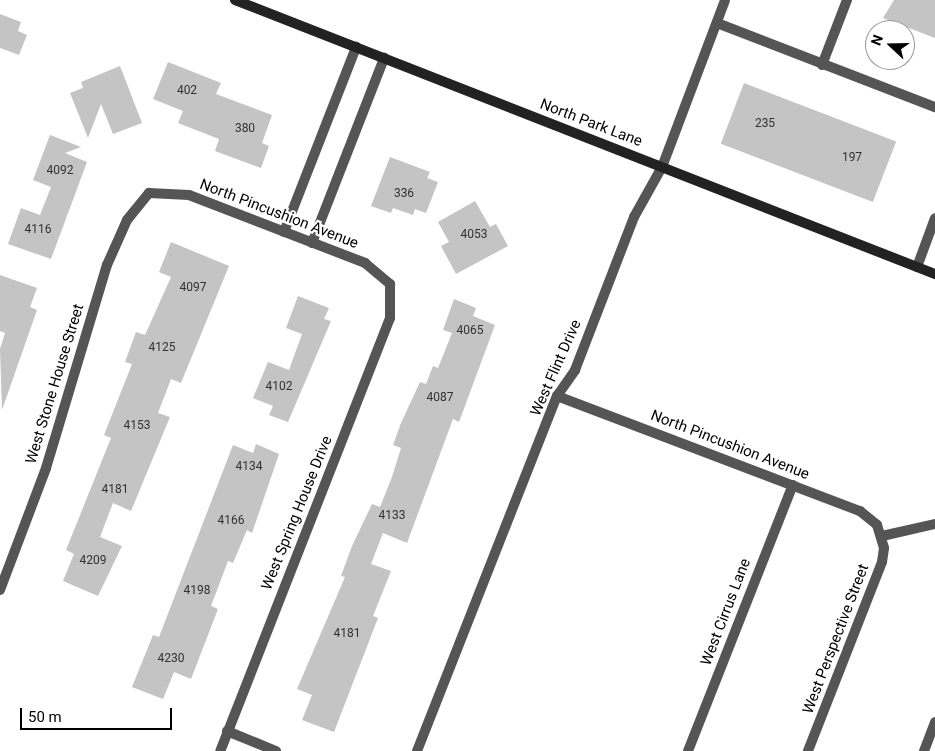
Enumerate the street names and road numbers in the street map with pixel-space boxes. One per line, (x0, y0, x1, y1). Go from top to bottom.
street label: North Park Lane (537, 95, 645, 151)
street label: North Pincushion Avenue (197, 175, 361, 253)
street label: West Stone House Street (22, 302, 88, 466)
street label: West Flint Drive (527, 317, 585, 419)
street label: North Pincushion Avenue (648, 406, 812, 484)
street label: West Spring House Drive (258, 433, 336, 593)
street label: West Cirrus Lane (697, 556, 755, 668)
street label: West Perspective Street (799, 562, 873, 716)

